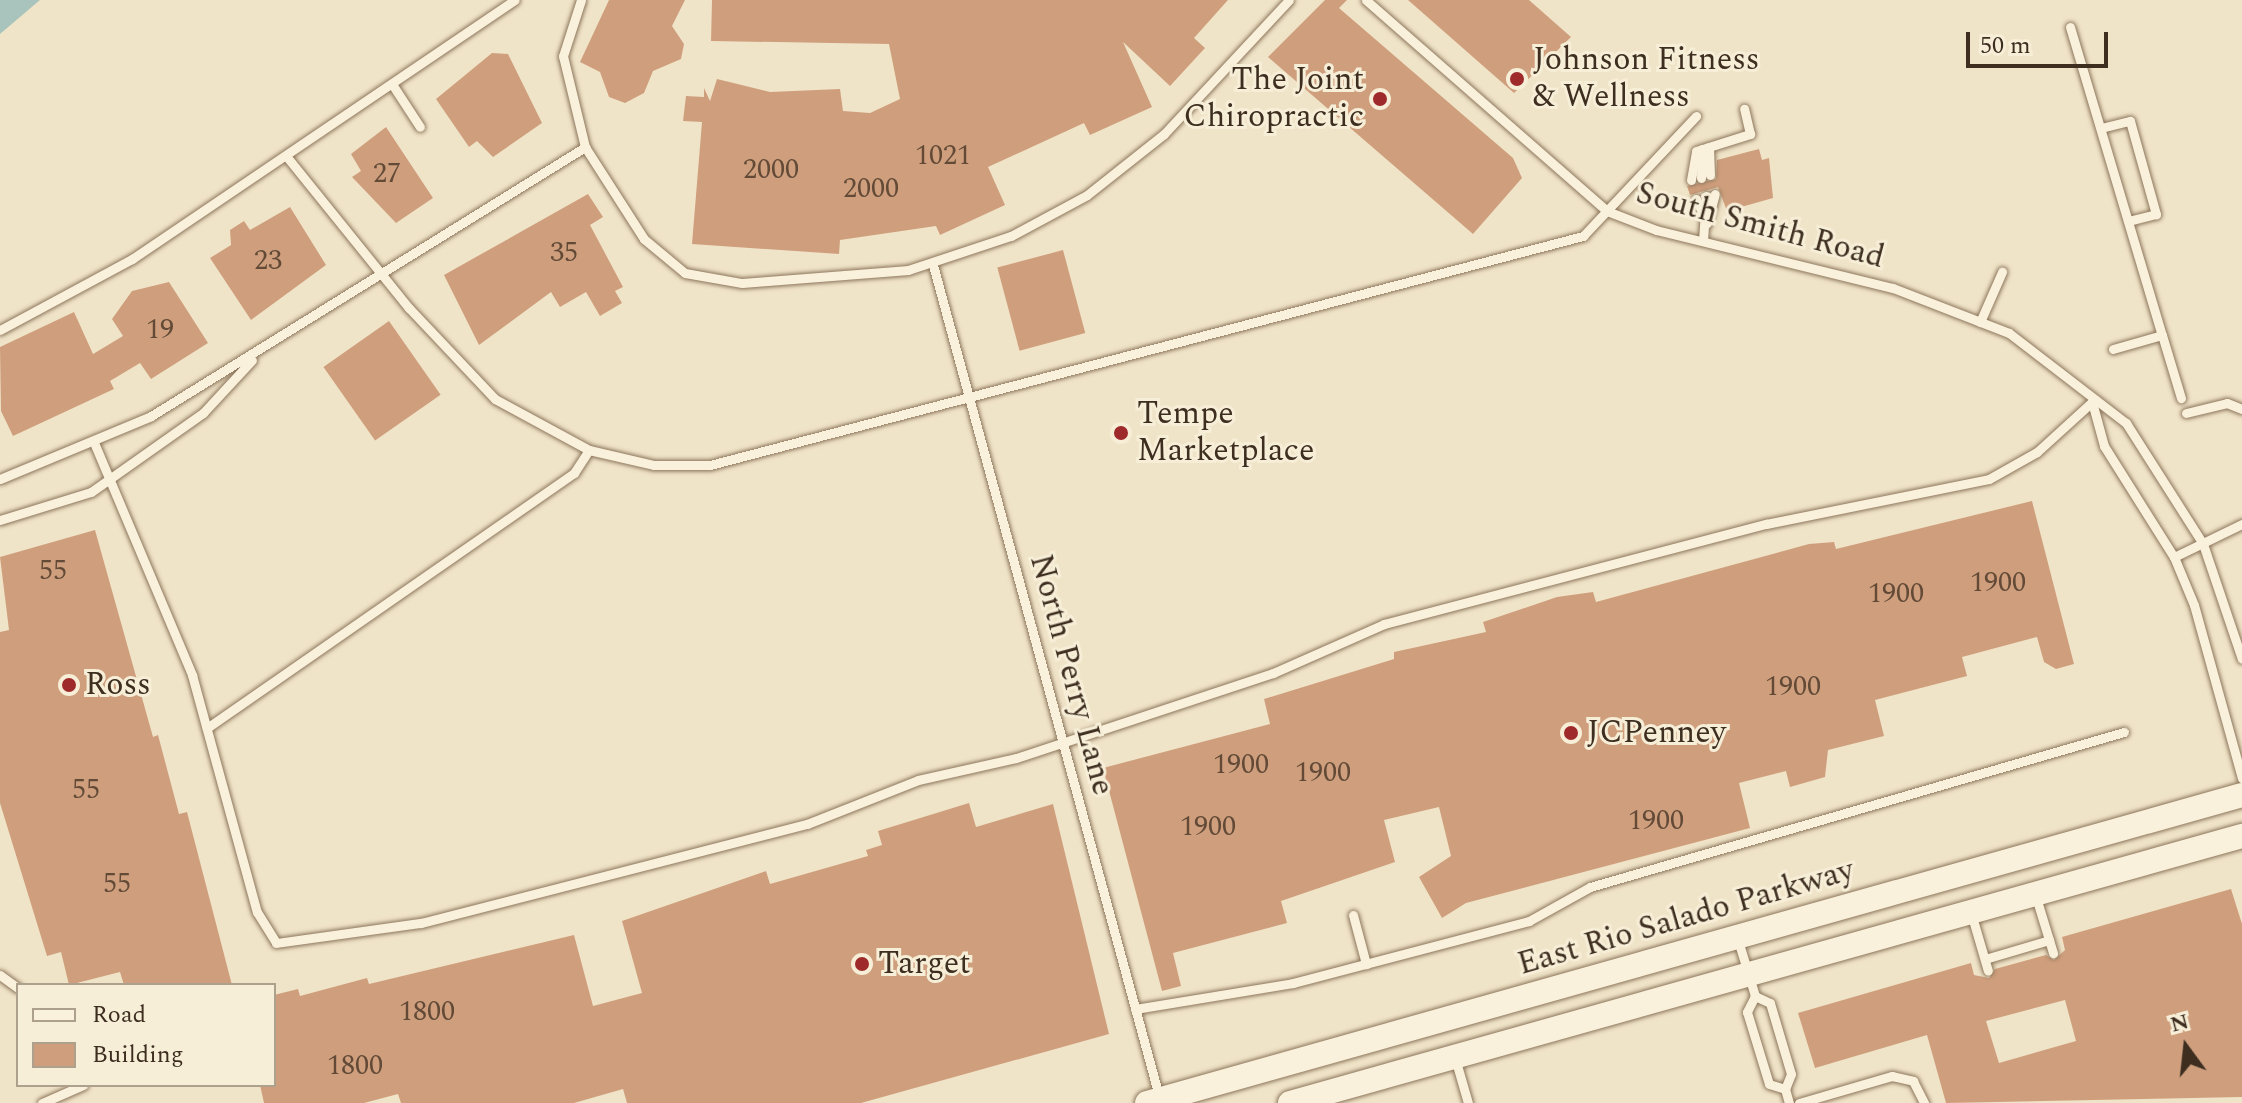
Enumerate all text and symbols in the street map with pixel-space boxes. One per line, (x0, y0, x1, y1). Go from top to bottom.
scale bar (1970, 16, 2112, 66)
text: 50 m (1980, 28, 2031, 64)
place label: Johnson Fitness & Wellness (1533, 42, 1760, 117)
place label: The Joint Chiropractic (1183, 62, 1364, 137)
marker: Johnson Fitness & Wellness (1508, 70, 1526, 88)
marker: The Joint Chiropractic (1371, 90, 1389, 108)
house number: 1021 (915, 139, 971, 173)
house number: 2000 (743, 153, 799, 187)
house number: 27 (373, 157, 401, 191)
house number: 2000 (843, 172, 899, 206)
street label: South Smith Road (1632, 174, 1888, 278)
house number: 35 (550, 236, 578, 270)
house number: 23 (254, 244, 282, 278)
house number: 19 (146, 313, 174, 347)
place label: Tempe Marketplace (1137, 396, 1314, 471)
marker: Tempe Marketplace (1112, 424, 1130, 442)
street label: North Perry Lane (1020, 550, 1122, 800)
house number: 55 (39, 554, 67, 588)
house number: 1900 (1970, 566, 2026, 600)
house number: 1900 (1868, 577, 1924, 611)
place label: Ross (85, 666, 151, 704)
house number: 1900 (1765, 670, 1821, 704)
marker: Ross (60, 676, 78, 694)
place label: JCPenney (1587, 714, 1726, 752)
marker: JCPenney (1562, 724, 1580, 742)
house number: 1900 (1213, 748, 1269, 782)
house number: 1900 (1295, 756, 1351, 790)
house number: 55 (72, 773, 100, 807)
house number: 1900 (1628, 804, 1684, 838)
house number: 1900 (1180, 810, 1236, 844)
street label: East Rio Salado Parkway (1513, 852, 1859, 984)
house number: 55 (103, 867, 131, 901)
place label: Target (878, 945, 971, 983)
marker: Target (853, 955, 871, 973)
legend (16, 983, 276, 1087)
house number: 1800 (399, 995, 455, 1029)
text: Road (92, 997, 146, 1033)
text: N (2167, 1005, 2193, 1042)
north arrow (2146, 1007, 2226, 1087)
text: Building (92, 1037, 184, 1073)
house number: 1800 (327, 1049, 383, 1083)

